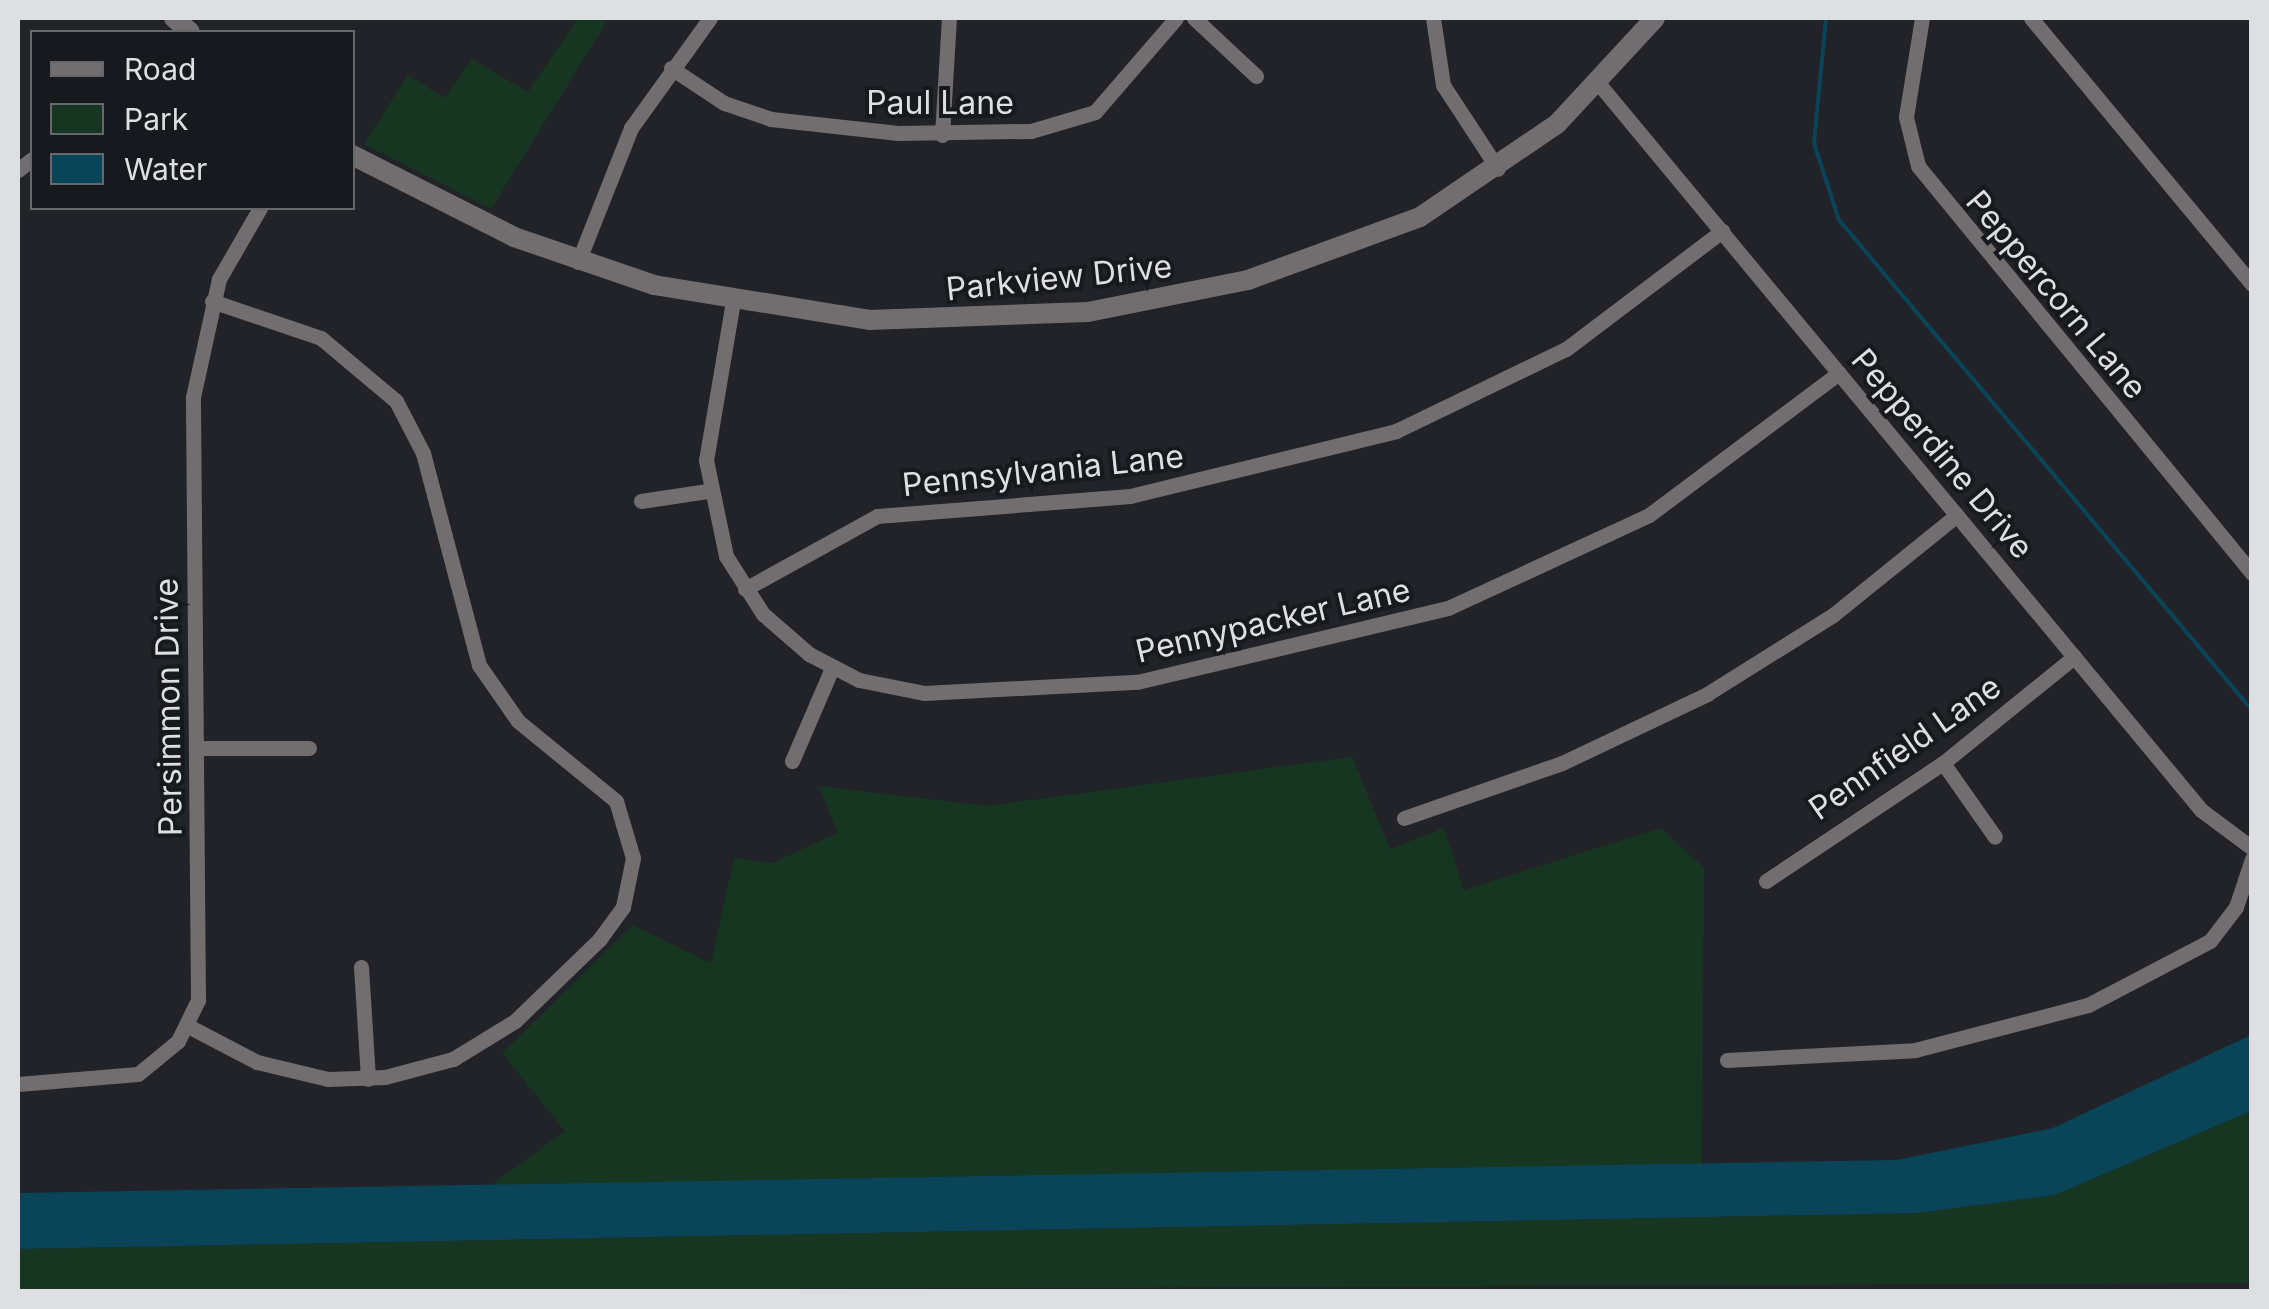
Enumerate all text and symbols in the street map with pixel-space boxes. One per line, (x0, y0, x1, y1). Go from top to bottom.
legend (30, 30, 355, 210)
text: Road (124, 51, 196, 87)
street label: Paul Lane (866, 84, 1014, 122)
text: Park (124, 101, 188, 137)
text: Water (124, 151, 207, 187)
street label: Peppercorn Lane (1958, 183, 2154, 407)
street label: Parkview Drive (944, 247, 1174, 309)
street label: Pepperdine Drive (1843, 341, 2041, 567)
street label: Pennsylvania Lane (900, 437, 1186, 505)
street label: Pennypacker Lane (1132, 571, 1414, 671)
street label: Persimmon Drive (148, 578, 190, 836)
street label: Pennfield Lane (1802, 668, 2008, 828)

